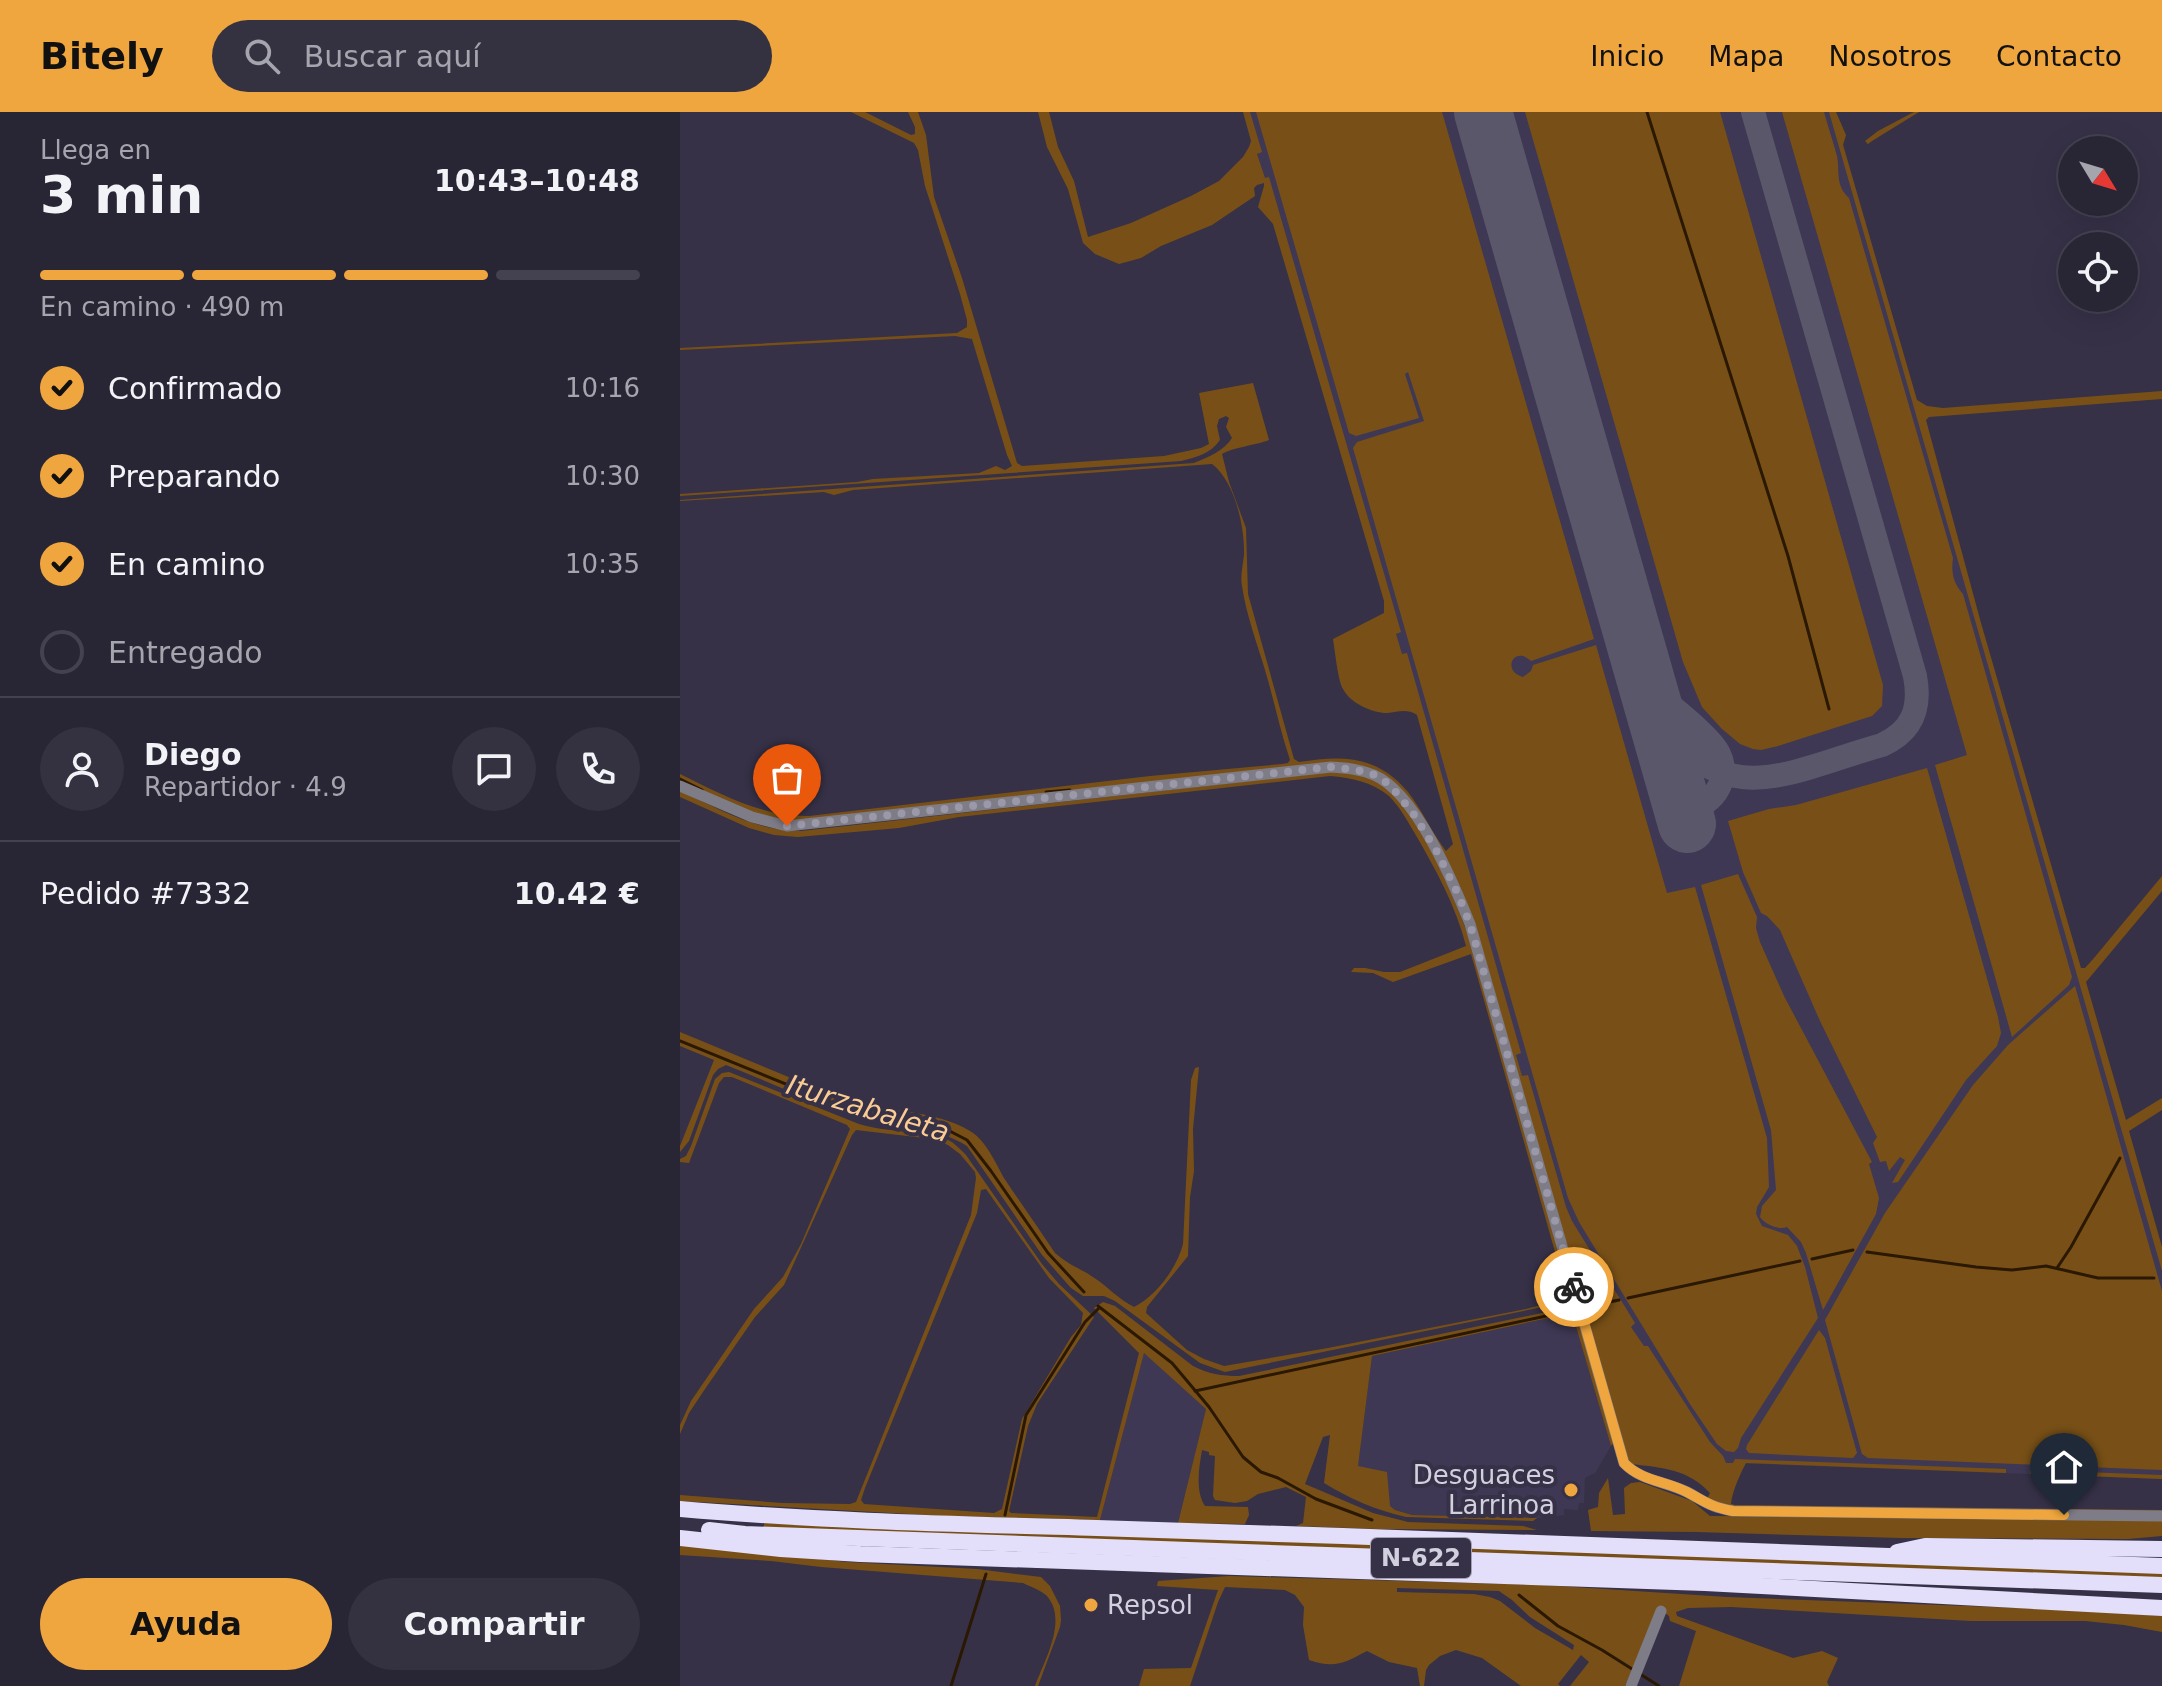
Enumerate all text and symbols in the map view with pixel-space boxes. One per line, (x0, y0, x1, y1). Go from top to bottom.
search box (212, 20, 772, 92)
text: Bitely (40, 34, 164, 78)
icon: search (240, 34, 284, 78)
text: Buscar aquí (304, 39, 480, 74)
text: Inicio (1590, 40, 1664, 73)
text: Mapa (1708, 40, 1785, 73)
text: Nosotros (1829, 40, 1952, 73)
text: Contacto (1996, 40, 2122, 73)
text: Llega en (40, 135, 151, 165)
north arrow (2058, 136, 2138, 216)
map controls (2058, 136, 2138, 312)
text: 10:43–10:48 (434, 163, 640, 198)
text: 3 min (40, 165, 203, 225)
button: locate (2058, 232, 2138, 312)
text: En camino · 490 m (40, 292, 284, 322)
icon: check (40, 366, 84, 410)
text: Confirmado (108, 371, 282, 406)
text: 10:16 (565, 373, 640, 403)
icon: check (40, 454, 84, 498)
text: Preparando (108, 459, 280, 494)
text: 10:30 (565, 461, 640, 491)
icon: check (40, 542, 84, 586)
text: En camino (108, 547, 265, 582)
text: 10:35 (565, 549, 640, 579)
text: Entregado (108, 635, 263, 670)
button: person (40, 727, 124, 811)
button: chat (452, 727, 536, 811)
button: phone (556, 727, 640, 811)
text: Diego (144, 737, 242, 772)
pin (753, 744, 821, 826)
icon: bag (765, 756, 809, 800)
text: Repartidor · 4.9 (144, 772, 347, 802)
text: Pedido #7332 (40, 876, 251, 911)
text: 10.42 € (514, 876, 640, 911)
water label: Iturzabaleta (782, 1068, 953, 1149)
courier (1534, 1247, 1614, 1327)
icon: bike (1552, 1265, 1596, 1309)
pin (2030, 1433, 2098, 1515)
icon: home (2042, 1445, 2086, 1489)
place label: Desguaces Larrinoa (1413, 1460, 1555, 1520)
marker: Desguaces Larrinoa (1562, 1481, 1580, 1499)
road number: N-622 (1371, 1538, 1471, 1578)
button: Ayuda (40, 1578, 332, 1670)
button: Compartir (348, 1578, 640, 1670)
place label: Repsol (1107, 1590, 1193, 1620)
marker: Repsol (1082, 1596, 1100, 1614)

